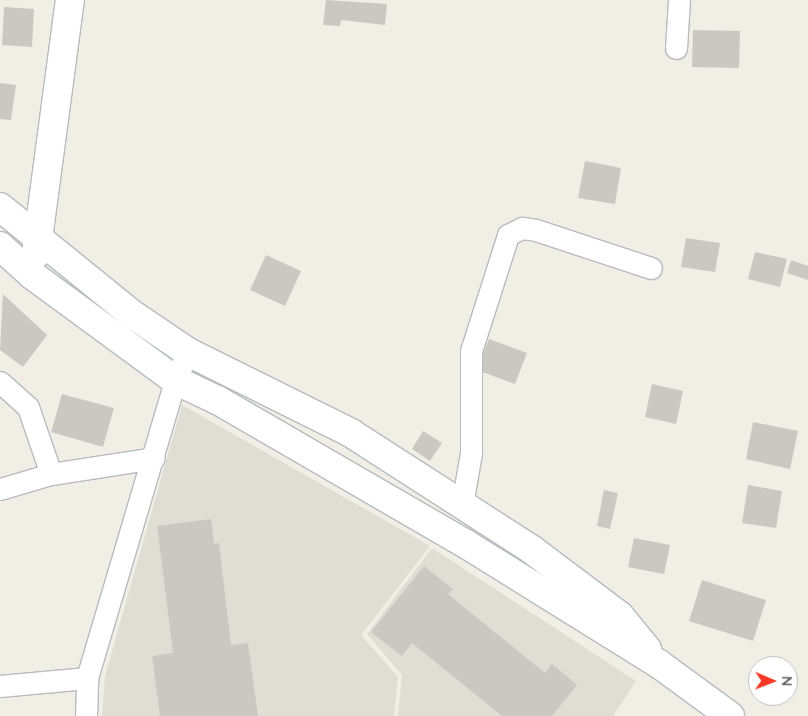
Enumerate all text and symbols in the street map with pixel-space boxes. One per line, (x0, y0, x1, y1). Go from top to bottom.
north arrow (748, 656, 798, 706)
text: N (778, 676, 796, 687)

